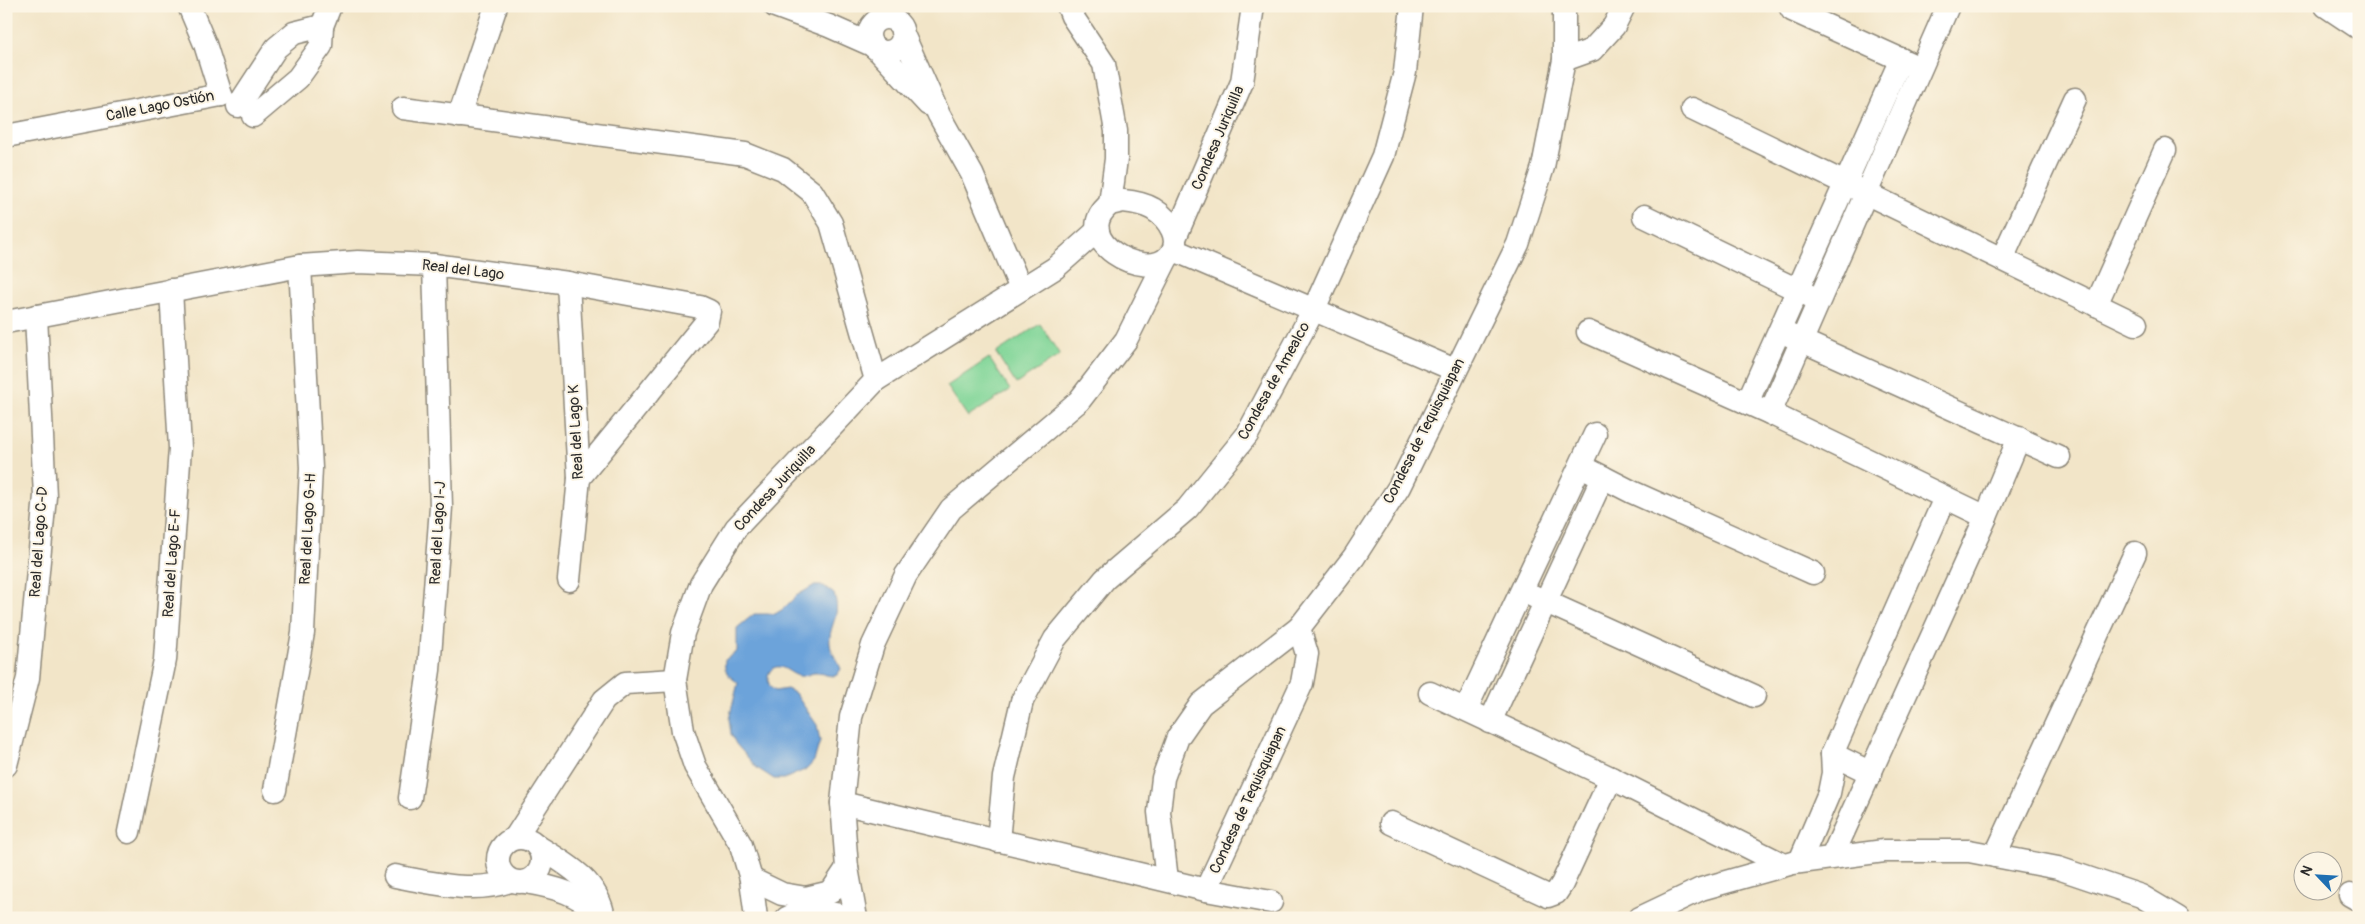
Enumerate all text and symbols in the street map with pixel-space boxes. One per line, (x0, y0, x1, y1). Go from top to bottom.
street label: Condesa Juriquilla (1187, 83, 1249, 193)
street label: Calle Lago Ostión (104, 86, 216, 126)
street label: Real del Lago (421, 256, 505, 284)
street label: Condesa de Amealco (1234, 319, 1314, 443)
street label: Condesa de Tequisquiapan (1379, 355, 1469, 507)
street label: Real del Lago K (564, 384, 588, 480)
street label: Condesa Juriquilla (730, 441, 820, 535)
street label: Real del Lago G-H (296, 473, 320, 585)
street label: Real del Lago I-J (426, 481, 450, 585)
street label: Real del Lago C-D (26, 486, 52, 598)
street label: Real del Lago E-F (159, 508, 185, 618)
street label: Condesa de Tequisquiapan (1205, 723, 1291, 877)
north arrow (2292, 852, 2342, 902)
text: N (2297, 863, 2316, 879)

